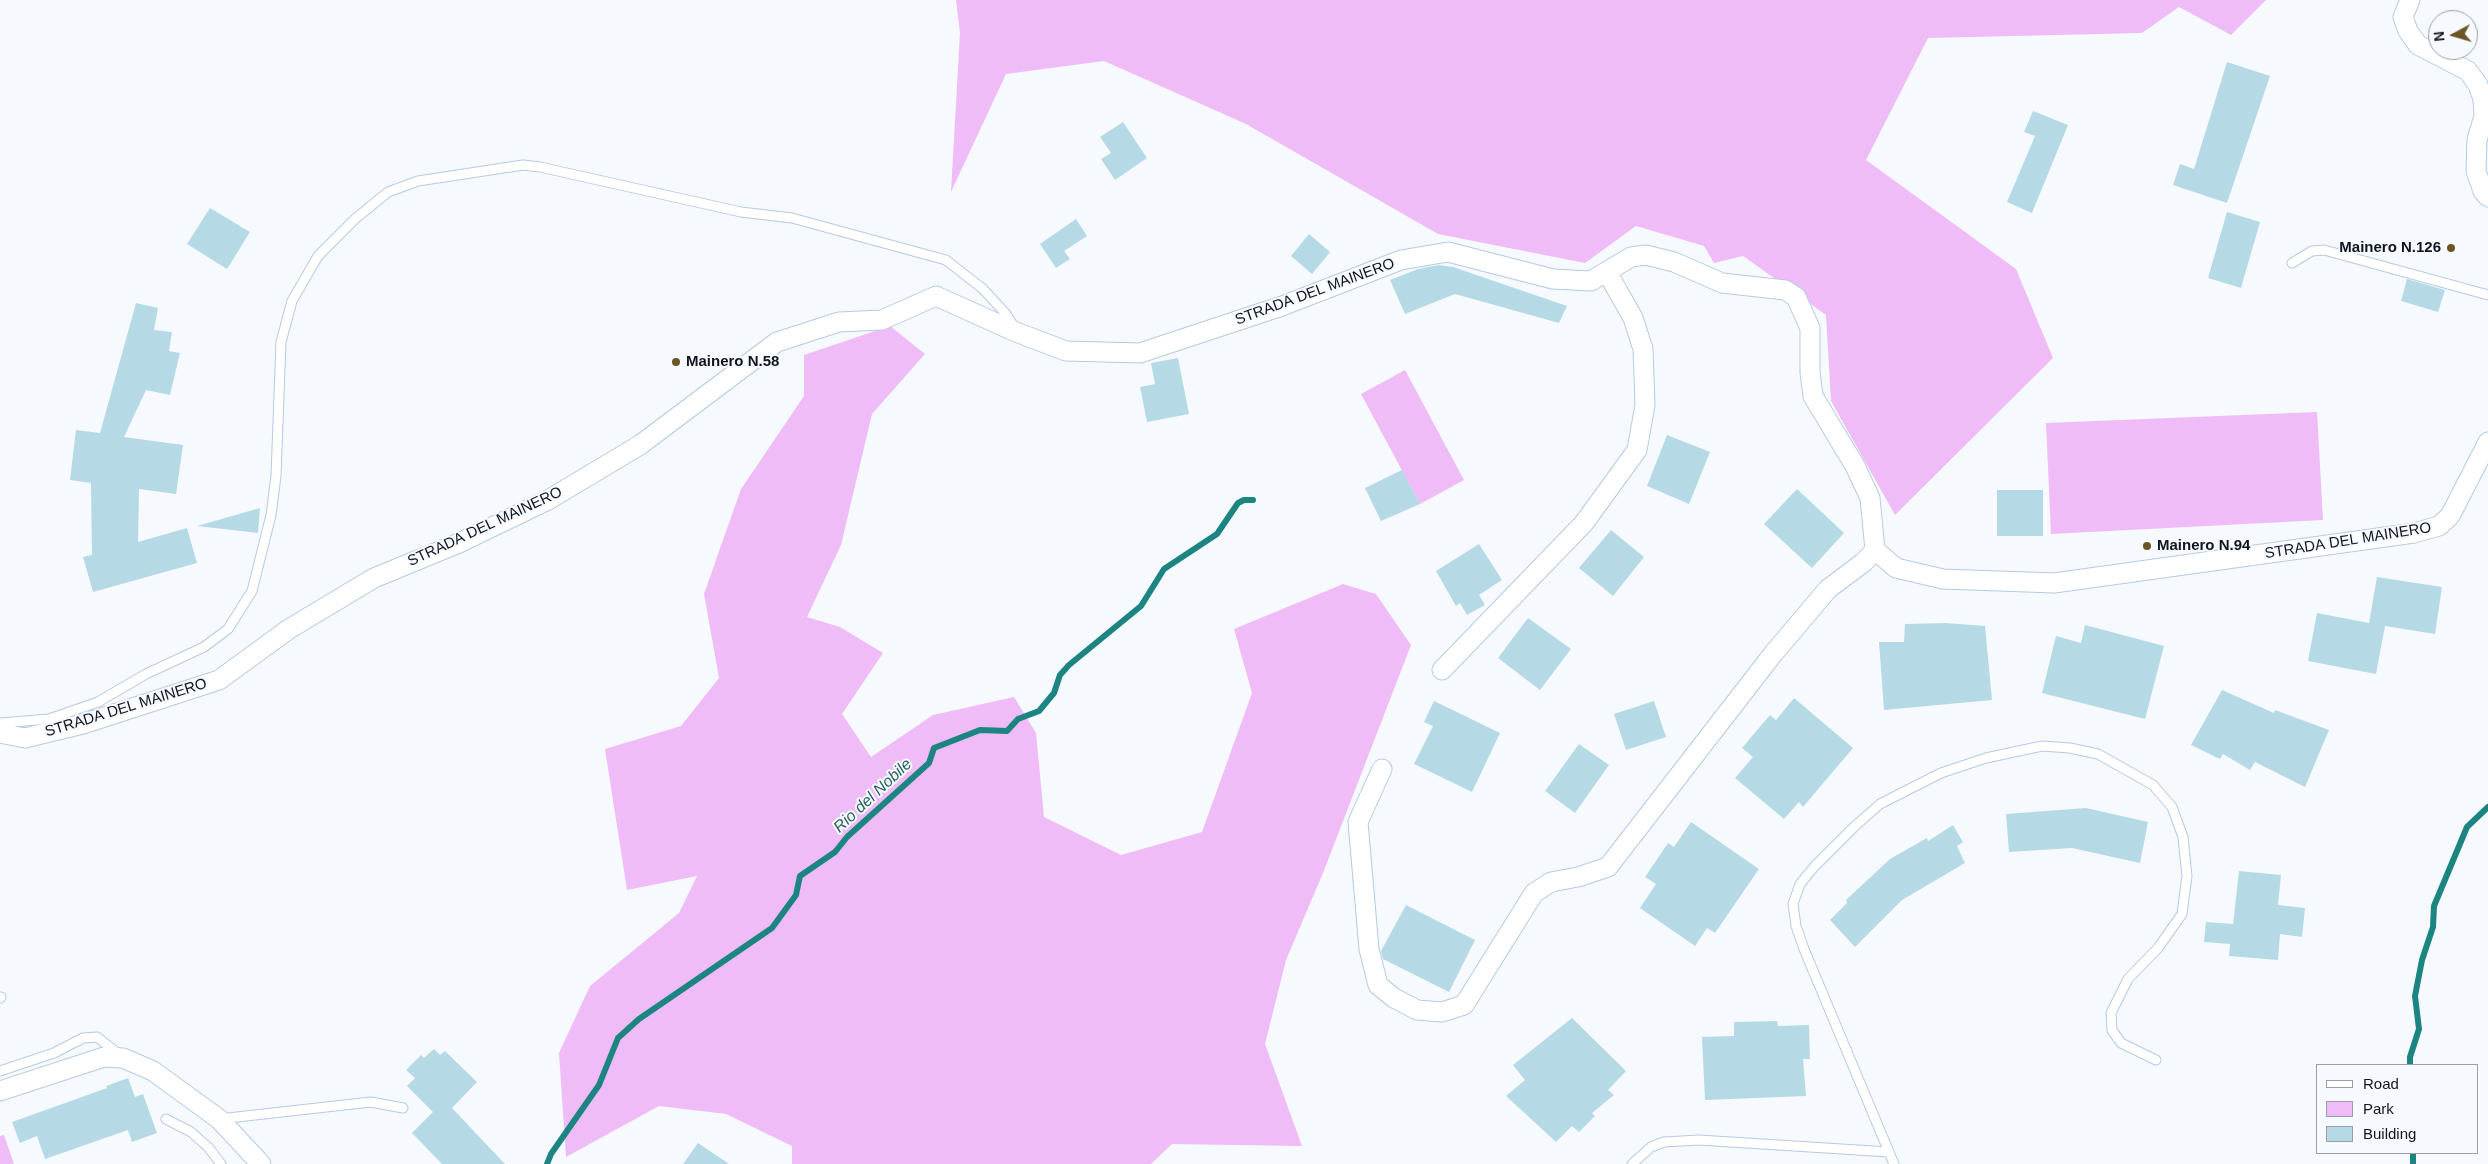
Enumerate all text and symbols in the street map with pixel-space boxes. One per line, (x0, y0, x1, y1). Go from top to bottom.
north arrow (2428, 10, 2478, 60)
text: N (2431, 31, 2448, 42)
place label: Mainero N.126 (2339, 239, 2441, 257)
marker: Mainero N.126 (2445, 242, 2457, 254)
street label: STRADA DEL MAINERO (1233, 255, 1397, 329)
place label: Mainero N.58 (686, 353, 779, 371)
marker: Mainero N.58 (670, 356, 682, 368)
street label: STRADA DEL MAINERO (405, 483, 565, 571)
street label: STRADA DEL MAINERO (2263, 519, 2433, 563)
place label: Mainero N.94 (2157, 537, 2250, 555)
marker: Mainero N.94 (2141, 540, 2153, 552)
street label: STRADA DEL MAINERO (43, 675, 209, 741)
water label: Rio del Nobile (830, 755, 916, 837)
legend (2316, 1064, 2478, 1154)
text: Road (2363, 1075, 2399, 1092)
text: Park (2363, 1100, 2394, 1117)
text: Building (2363, 1125, 2416, 1142)

